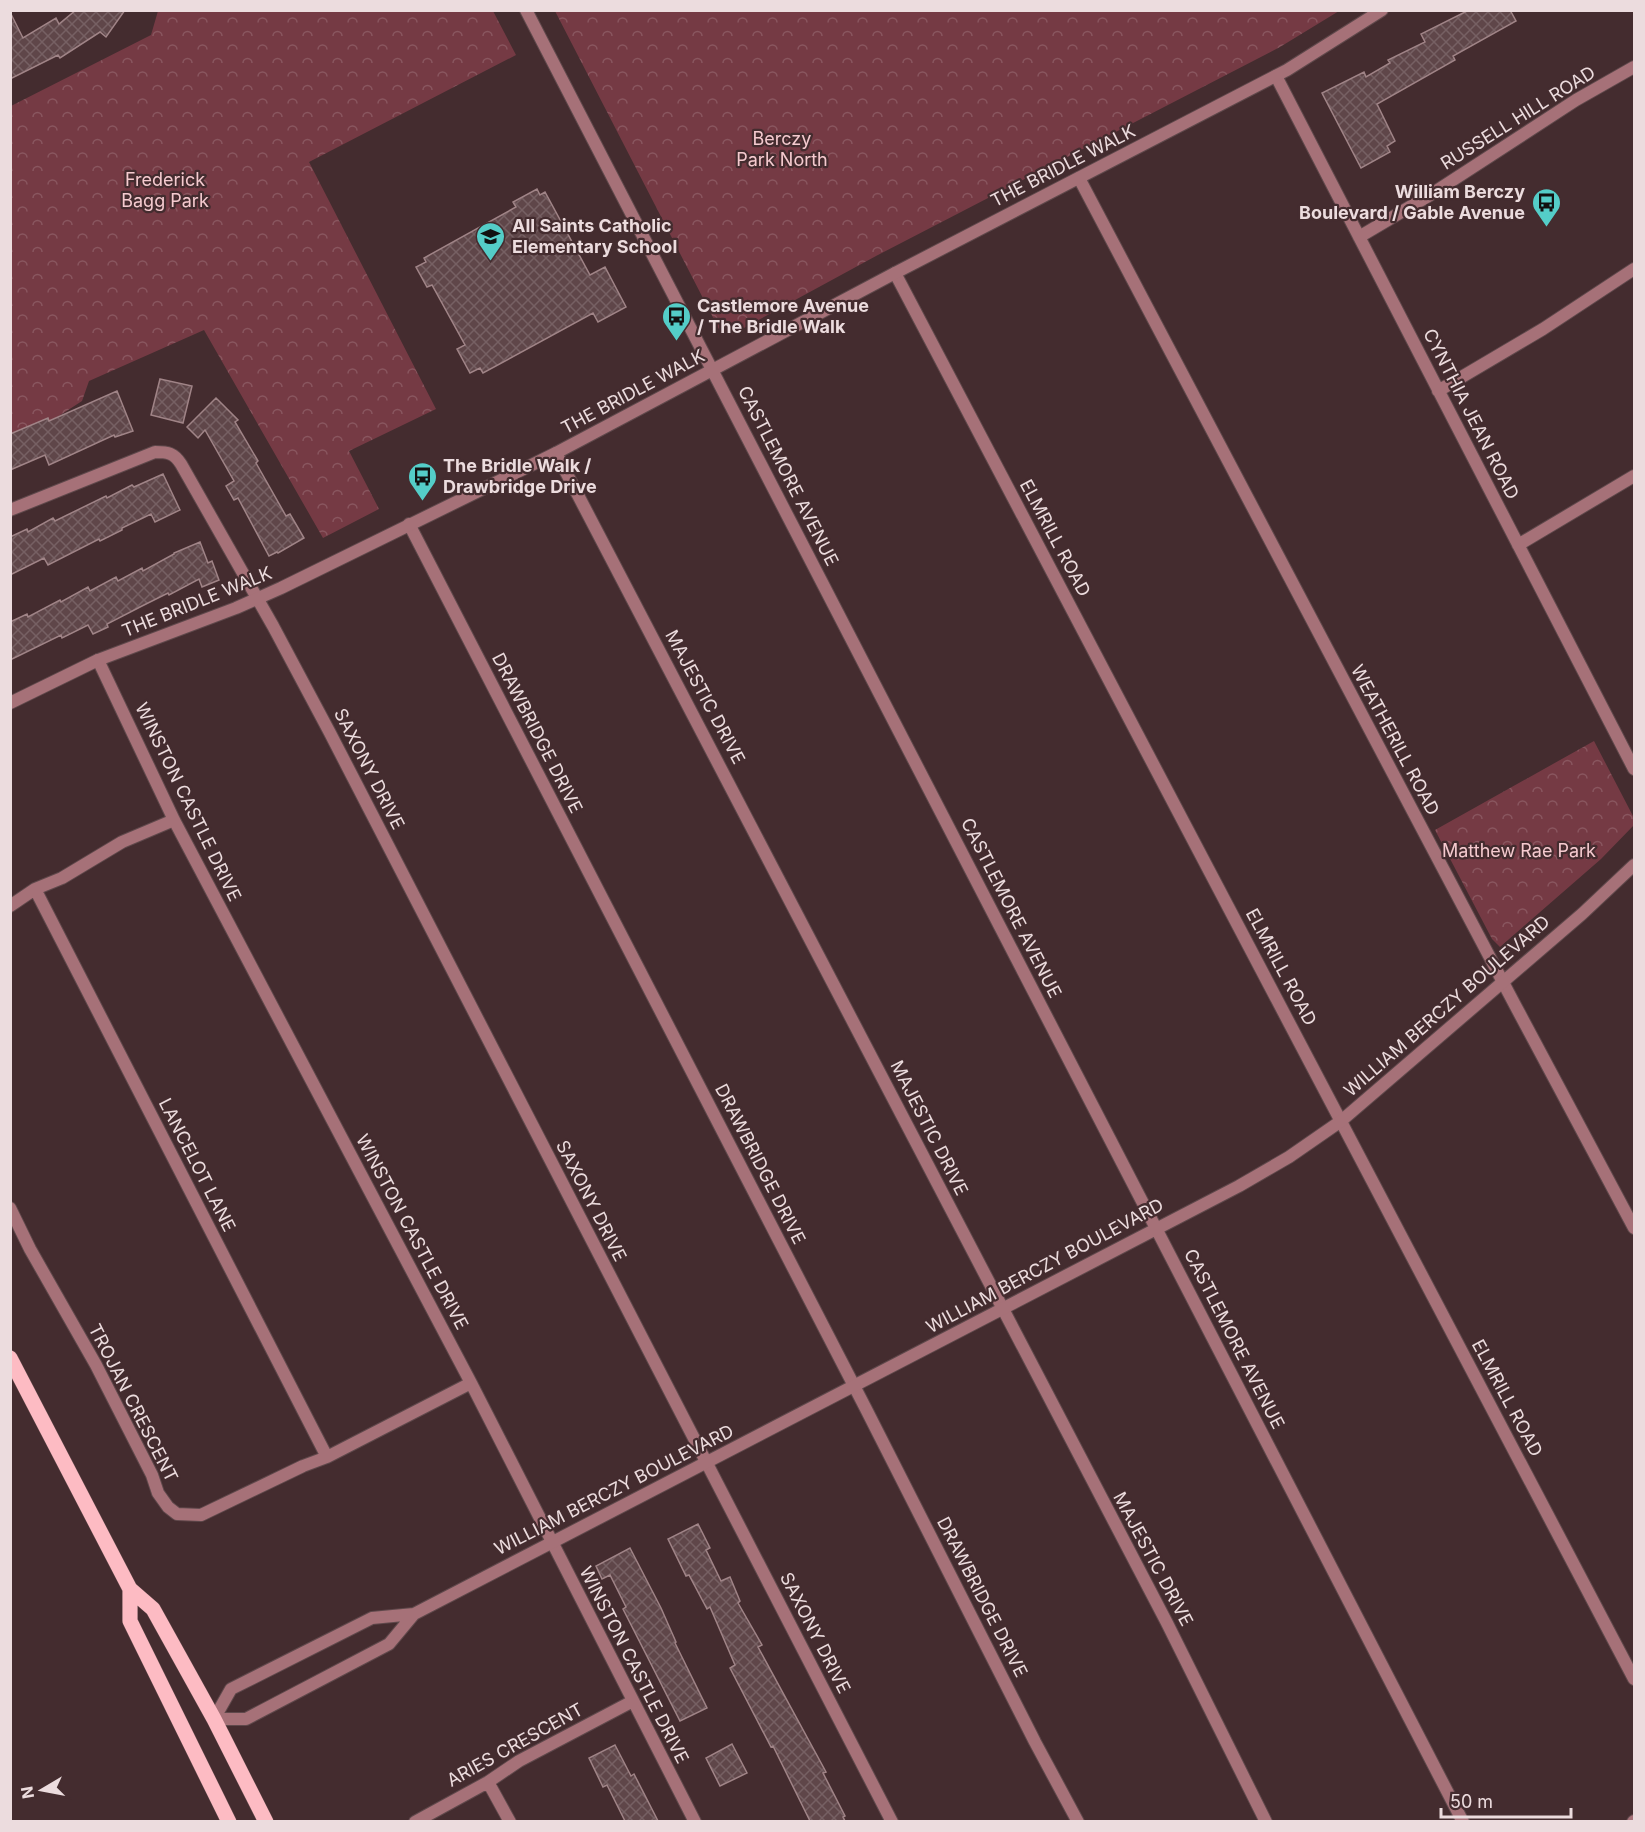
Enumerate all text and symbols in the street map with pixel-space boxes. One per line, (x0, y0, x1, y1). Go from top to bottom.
street label: RUSSELL HILL ROAD (1437, 61, 1599, 174)
street label: THE BRIDLE WALK (987, 120, 1139, 211)
park label: Berczy Park North (736, 128, 828, 170)
park label: Frederick Bagg Park (121, 169, 209, 211)
place label: William Berczy Boulevard / Gable Avenue (1299, 181, 1525, 223)
bus stop icon: William Berczy Boulevard / Gable Avenue (1530, 186, 1562, 228)
place label: All Saints Catholic Elementary School (512, 215, 677, 257)
school or university icon: All Saints Catholic Elementary School (475, 220, 507, 262)
place label: Castlemore Avenue / The Bridle Walk (697, 295, 869, 337)
bus stop icon: Castlemore Avenue / The Bridle Walk (660, 300, 692, 342)
street label: CYNTHIA JEAN ROAD (1419, 325, 1524, 503)
street label: THE BRIDLE WALK (557, 345, 708, 438)
street label: CASTLEMORE AVENUE (734, 382, 843, 569)
place label: The Bridle Walk / Drawbridge Drive (443, 455, 597, 497)
bus stop icon: The Bridle Walk / Drawbridge Drive (406, 460, 438, 502)
street label: ELMRILL ROAD (1016, 476, 1095, 600)
street label: THE BRIDLE WALK (119, 562, 275, 641)
street label: MAJESTIC DRIVE (661, 626, 750, 767)
street label: DRAWBRIDGE DRIVE (488, 649, 587, 816)
street label: WEATHERILL ROAD (1347, 661, 1444, 819)
street label: WINSTON CASTLE DRIVE (131, 699, 246, 904)
street label: SAXONY DRIVE (330, 705, 409, 833)
street label: CASTLEMORE AVENUE (957, 814, 1066, 1001)
park label: Matthew Rae Park (1442, 840, 1596, 861)
street label: ELMRILL ROAD (1242, 905, 1321, 1029)
street label: WILLIAM BERCZY BOULEVARD (1340, 911, 1554, 1101)
street label: MAJESTIC DRIVE (886, 1057, 973, 1199)
street label: DRAWBRIDGE DRIVE (711, 1080, 810, 1247)
street label: LANCELOT LANE (155, 1095, 240, 1235)
street label: WINSTON CASTLE DRIVE (352, 1130, 473, 1333)
street label: SAXONY DRIVE (552, 1137, 631, 1265)
street label: WILLIAM BERCZY BOULEVARD (923, 1194, 1167, 1337)
street label: CASTLEMORE AVENUE (1180, 1245, 1289, 1432)
street label: TROJAN CRESCENT (85, 1320, 182, 1485)
street label: ELMRILL ROAD (1468, 1336, 1547, 1460)
street label: WILLIAM BERCZY BOULEVARD (491, 1420, 737, 1559)
street label: MAJESTIC DRIVE (1109, 1488, 1198, 1629)
street label: DRAWBRIDGE DRIVE (933, 1513, 1032, 1680)
street label: WINSTON CASTLE DRIVE (576, 1563, 693, 1767)
street label: SAXONY DRIVE (776, 1569, 855, 1697)
street label: ARIES CRESCENT (443, 1698, 587, 1791)
north arrow (12, 1760, 72, 1820)
scale bar (1441, 1781, 1572, 1819)
text: N (16, 1785, 38, 1800)
text: 50 m (1450, 1791, 1493, 1812)

